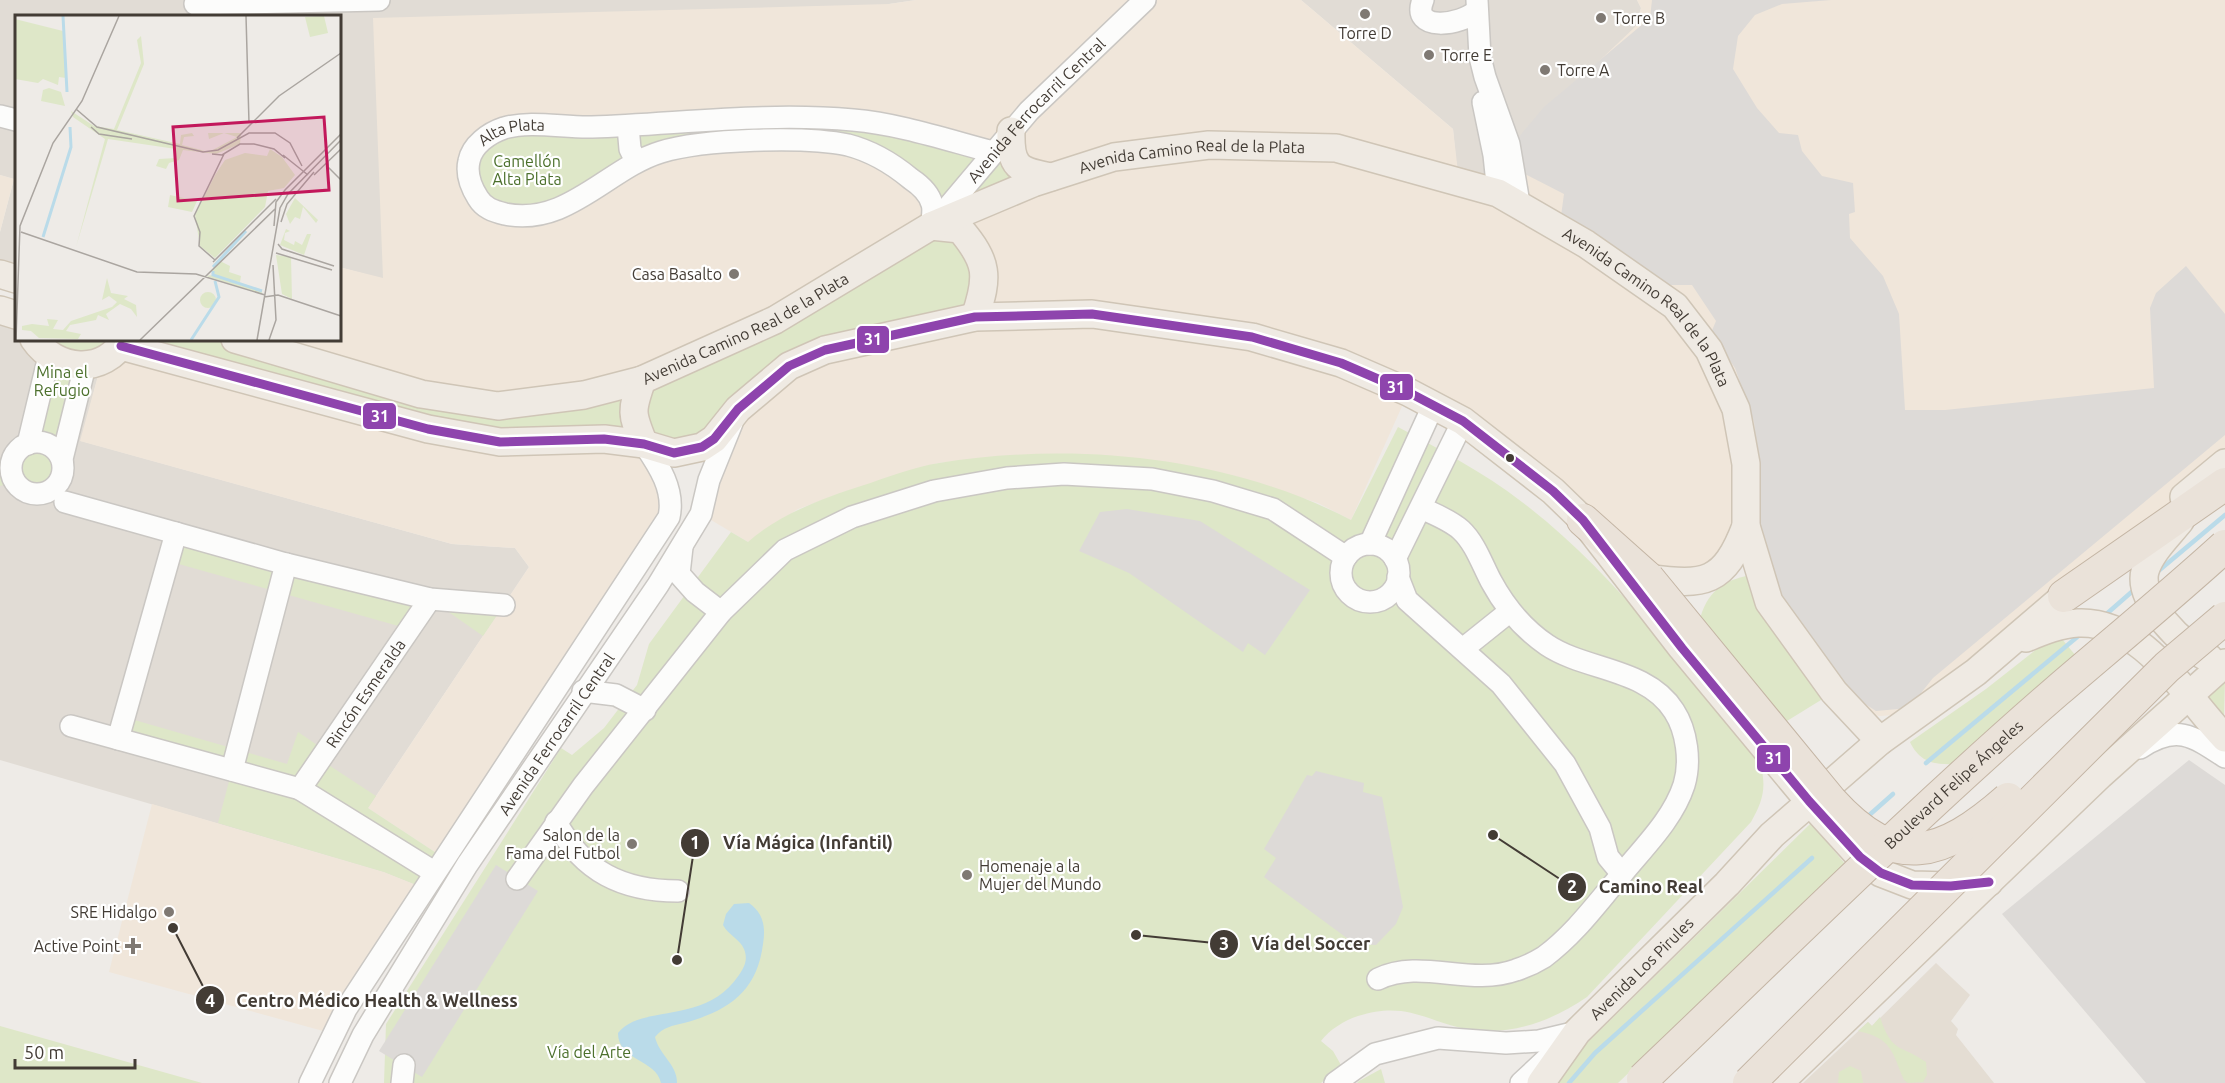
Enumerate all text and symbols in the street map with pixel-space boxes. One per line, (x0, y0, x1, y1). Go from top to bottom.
marker: Torre D (1358, 7, 1372, 21)
place label: Torre B (1613, 9, 1665, 27)
marker: Torre B (1594, 11, 1608, 25)
inset map (15, 15, 340, 340)
place label: Torre D (1338, 24, 1392, 42)
street label: Avenida Ferrocarril Central (964, 34, 1109, 186)
place label: Torre E (1441, 46, 1492, 64)
marker: Torre E (1422, 48, 1436, 62)
place label: Torre A (1557, 61, 1610, 79)
marker: Torre A (1538, 63, 1552, 77)
street label: Alta Plata (474, 115, 545, 149)
street label: Avenida Camino Real de la Plata (1076, 136, 1305, 177)
park label: Camellón Alta Plata (492, 152, 562, 188)
street label: Avenida Camino Real de la Plata (1560, 224, 1734, 389)
place label: Casa Basalto (632, 265, 722, 283)
marker: Casa Basalto (727, 267, 741, 281)
street label: Avenida Camino Real de la Plata (639, 269, 851, 388)
line badge: 31 (856, 325, 890, 354)
text: 31 (864, 330, 882, 348)
park label: Mina el Refugio (34, 363, 90, 399)
line badge: 31 (1379, 373, 1414, 401)
text: 31 (1387, 378, 1405, 396)
line badge: 31 (362, 402, 397, 430)
text: 31 (371, 407, 389, 425)
unlabelled marker (1504, 452, 1516, 464)
street label: Rincón Esmeralda (322, 636, 409, 751)
street label: Avenida Ferrocarril Central (495, 650, 618, 818)
street label: Boulevard Felipe Ángeles (1880, 716, 2026, 852)
line badge: 31 (1756, 744, 1791, 773)
text: 31 (1765, 749, 1783, 767)
callout: Vía Mágica (Infantil) (680, 825, 905, 861)
place label: Salon de la Fama del Futbol (506, 826, 620, 862)
text: 1 (690, 832, 700, 852)
text: Vía Mágica (Infantil) (723, 832, 893, 853)
marker: Salon de la Fama del Futbol (625, 837, 639, 851)
place label: Homenaje a la Mujer del Mundo (979, 857, 1101, 893)
marker: Homenaje a la Mujer del Mundo (960, 868, 974, 882)
callout: Camino Real (1557, 869, 1715, 905)
text: 2 (1567, 876, 1577, 896)
text: Camino Real (1599, 876, 1704, 896)
place label: SRE Hidalgo (71, 903, 157, 921)
marker: SRE Hidalgo (162, 905, 176, 919)
street label: Avenida Los Pirules (1586, 913, 1697, 1023)
callout: Vía del Soccer (1209, 926, 1382, 962)
text: 3 (1219, 933, 1229, 953)
text: Vía del Soccer (1252, 933, 1371, 953)
place label: Active Point (34, 937, 121, 955)
marker: Active Point (124, 937, 142, 955)
callout: Centro Médico Health & Wellness (195, 982, 530, 1018)
text: 4 (205, 990, 215, 1010)
text: Centro Médico Health & Wellness (236, 990, 518, 1010)
scale bar (15, 1032, 135, 1070)
text: 50 m (24, 1042, 64, 1062)
park label: Vía del Arte (547, 1043, 631, 1061)

